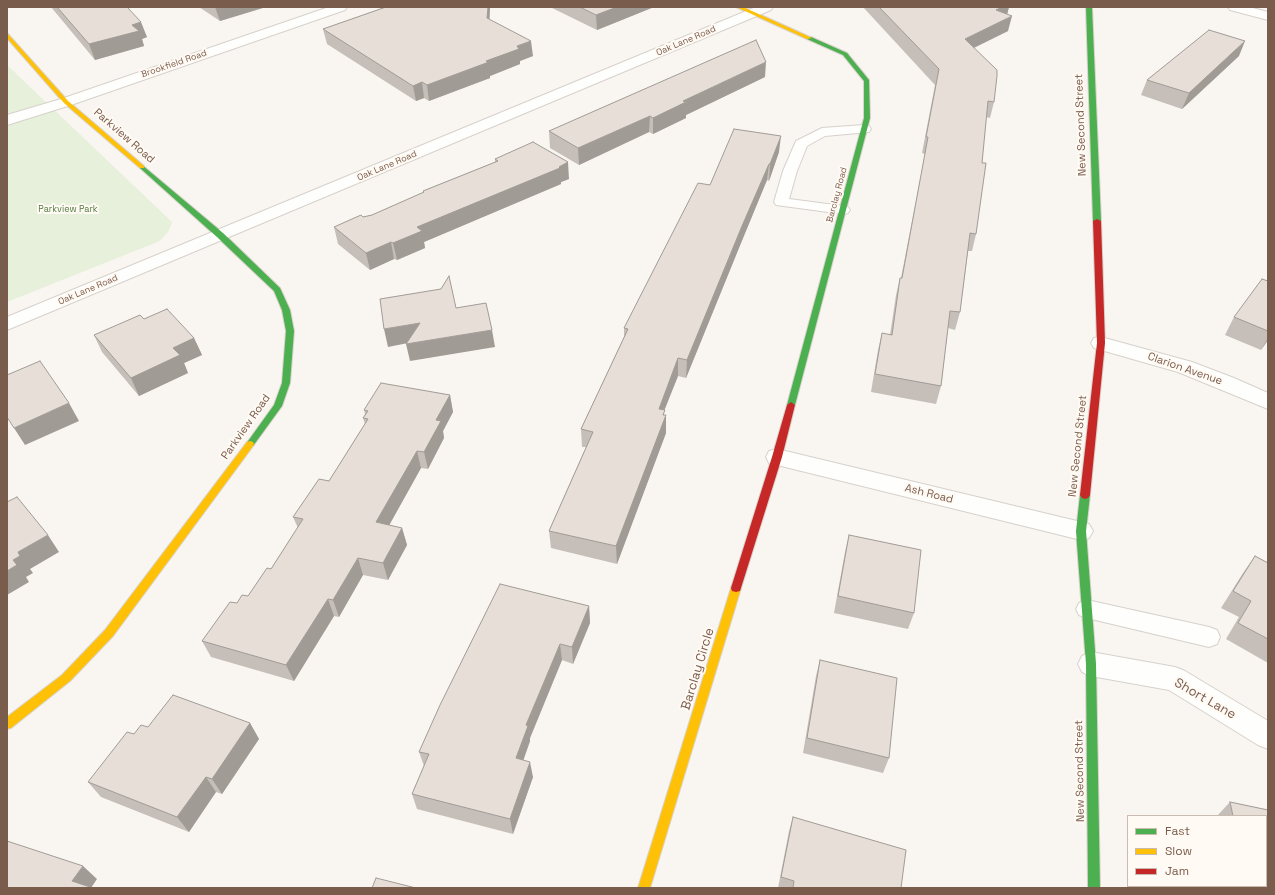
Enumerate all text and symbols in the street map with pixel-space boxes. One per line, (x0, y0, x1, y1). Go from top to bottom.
street label: Oak Lane Road (655, 24, 717, 58)
street label: Brookfield Road (140, 48, 208, 80)
street label: New Second Street (1073, 74, 1089, 176)
street label: Parkview Road (91, 106, 157, 166)
street label: Oak Lane Road (356, 149, 418, 183)
street label: Barclay Road (824, 166, 850, 224)
park label: Parkview Park (38, 205, 98, 215)
street label: Oak Lane Road (57, 273, 119, 307)
street label: Clarion Avenue (1146, 350, 1224, 388)
street label: Parkview Road (219, 392, 273, 462)
street label: New Second Street (1066, 394, 1090, 498)
street label: Ash Road (903, 482, 955, 506)
street label: Barclay Circle (678, 626, 718, 712)
street label: Short Lane (1171, 675, 1239, 723)
street label: New Second Street (1073, 720, 1087, 822)
legend (1127, 815, 1267, 887)
text: Fast (1165, 823, 1190, 839)
text: Slow (1165, 843, 1192, 859)
text: Jam (1165, 863, 1189, 879)

